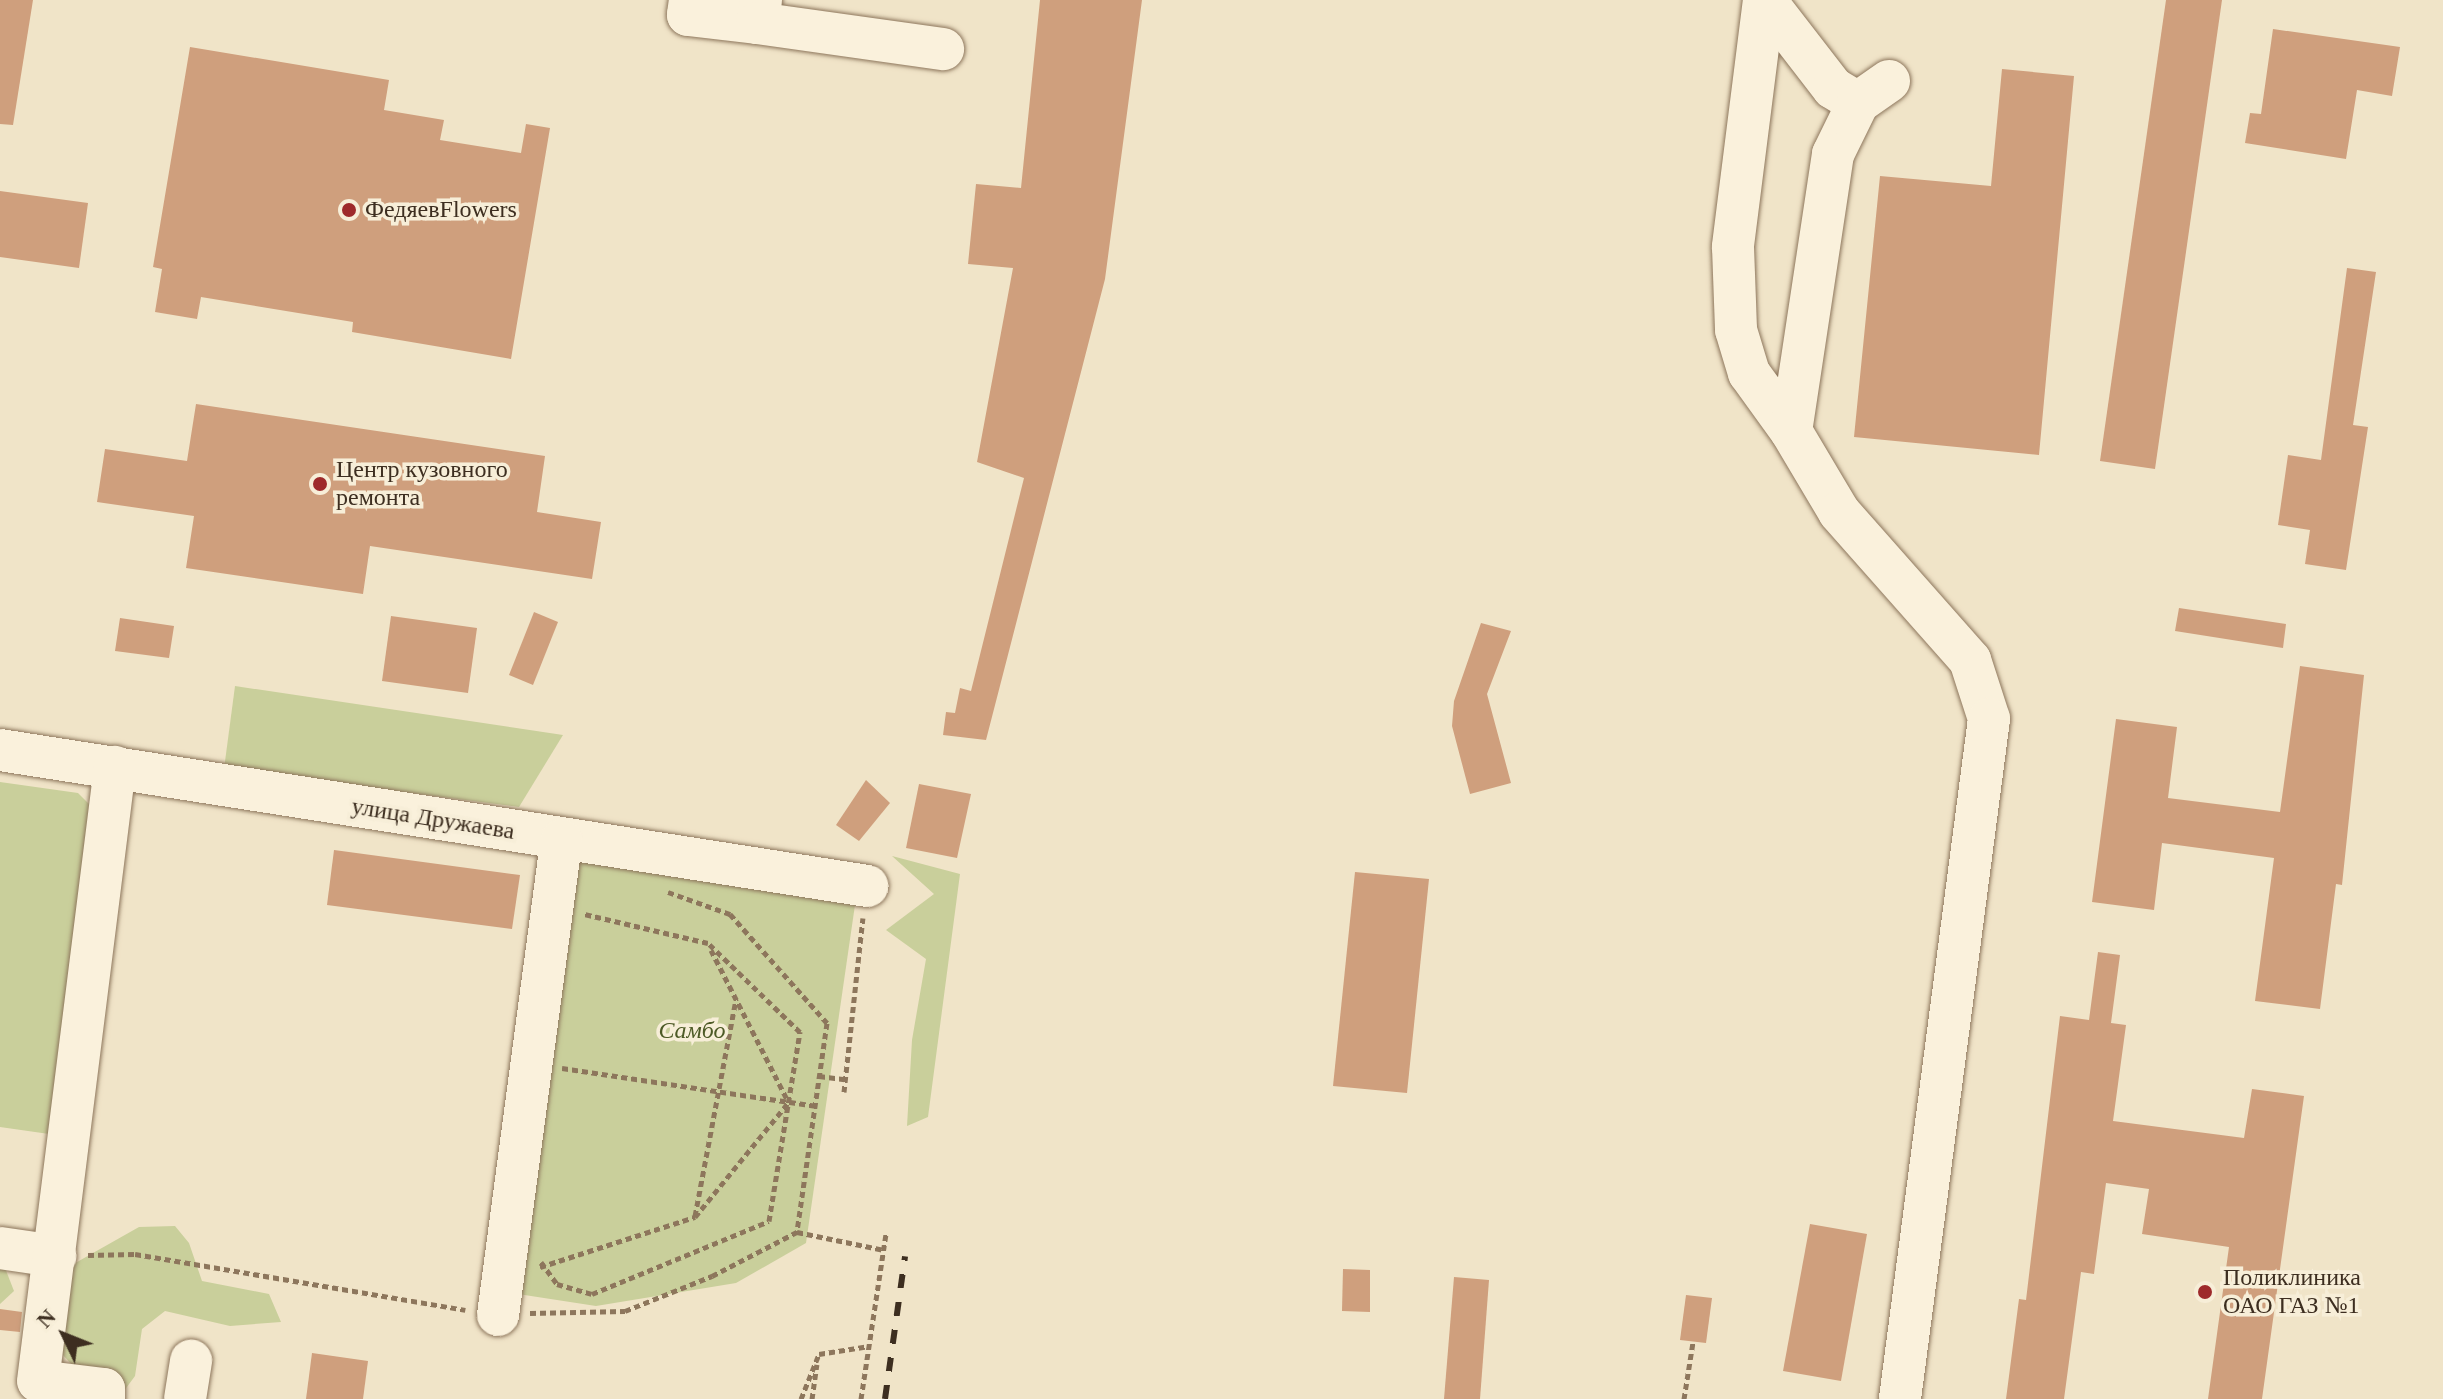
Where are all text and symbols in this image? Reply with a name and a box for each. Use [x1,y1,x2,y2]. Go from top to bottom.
place label: ФедяевFlowers [365,196,517,224]
marker: ФедяевFlowers [340,201,358,219]
place label: Центр кузовного ремонта [336,456,508,512]
marker: Центр кузовного ремонта [311,475,329,493]
street label: улица Дружаева [349,792,517,846]
park label: Самбо [658,1017,726,1045]
place label: Поликлиника ОАО ГАЗ №1 [2223,1264,2361,1320]
marker: Поликлиника ОАО ГАЗ №1 [2194,1281,2216,1303]
north arrow [24,1295,104,1375]
text: N [32,1304,61,1333]

